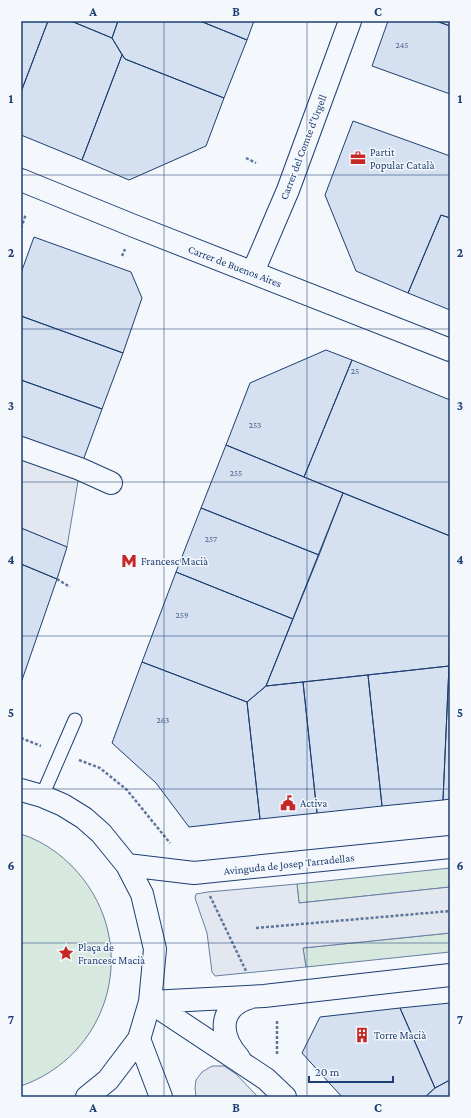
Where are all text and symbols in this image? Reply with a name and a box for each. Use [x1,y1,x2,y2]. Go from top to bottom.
text: A [88,4,97,19]
text: B [232,4,240,19]
text: C [374,4,382,19]
house number: 245 [395,40,409,50]
text: 1 [9,91,14,106]
text: 1 [458,91,463,106]
street label: Carrer del Comte d'Urgell [277,93,330,202]
place label: Partit Popular Català [370,146,435,172]
office icon: Partit Popular Català [349,149,367,167]
street label: Carrer de Buenos Aires [187,243,283,289]
text: 2 [8,245,15,260]
text: 2 [457,245,464,260]
house number: 25 [351,366,359,376]
text: 3 [8,398,14,413]
text: 3 [457,398,463,413]
house number: 253 [249,420,261,430]
house number: 255 [230,468,242,478]
house number: 257 [205,534,217,544]
text: 4 [7,552,15,567]
metro station icon: Francesc Macià [120,552,138,570]
text: 4 [456,552,464,567]
place label: Francesc Macià [141,555,208,567]
house number: 259 [176,610,189,620]
text: 5 [8,705,14,720]
text: 5 [457,705,463,720]
house number: 263 [157,715,169,725]
public building icon: Activa [279,794,297,812]
place label: Activa [300,797,327,809]
street label: Avinguda de Josep Tarradellas [223,851,355,878]
text: 6 [7,858,15,873]
text: 6 [456,858,464,873]
place label: Plaça de Francesc Macià [78,941,145,966]
place icon: Plaça de Francesc Macià [57,944,75,962]
text: 7 [8,1012,14,1027]
text: 7 [457,1012,463,1027]
building icon: Torre Macià [353,1026,371,1044]
place label: Torre Macià [374,1029,426,1041]
scale bar [309,1058,393,1084]
text: 20 m [315,1065,340,1079]
text: A [88,1100,97,1115]
text: B [232,1100,240,1115]
text: C [374,1100,382,1115]

